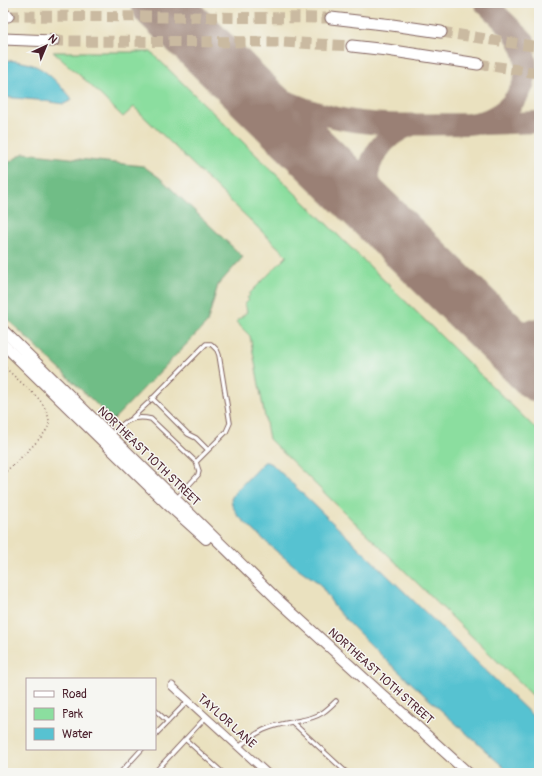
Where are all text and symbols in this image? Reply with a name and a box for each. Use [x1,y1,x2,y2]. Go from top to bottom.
north arrow [26,26,66,66]
text: N [45,32,60,47]
street label: NORTHEAST 10TH STREET [94,403,203,509]
street label: NORTHEAST 10TH STREET [325,625,437,728]
legend [26,678,156,750]
text: Road [62,687,87,702]
street label: TAYLOR LANE [194,691,259,752]
text: Park [62,707,83,722]
text: Water [62,727,93,742]

